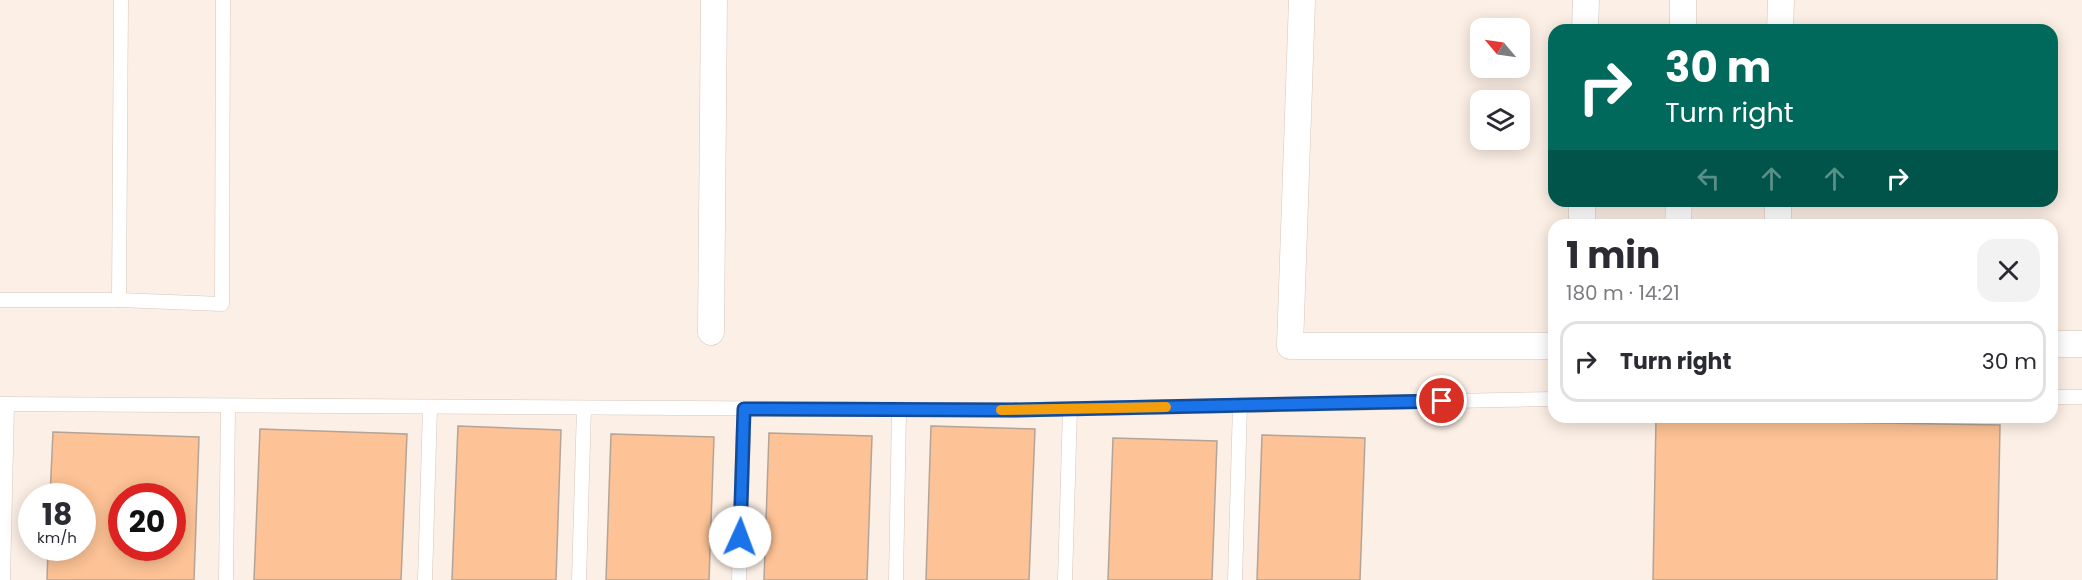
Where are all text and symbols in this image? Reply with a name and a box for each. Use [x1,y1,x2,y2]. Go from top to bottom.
north arrow [1470,18,1530,78]
map controls [1470,18,1530,150]
text: 30 m [1665,38,1771,97]
icon: right [1566,48,1644,126]
button: layers [1470,90,1530,150]
text: Turn right [1665,94,1794,131]
icon: left [1692,162,1725,195]
icon: ahead [1755,162,1788,195]
icon: ahead [1818,162,1851,195]
icon: right [1881,162,1914,195]
text: 1 min [1566,230,1660,281]
button: close [1977,239,2040,302]
text: 180 m · 14:21 [1566,279,1680,307]
icon: right [1569,345,1602,378]
text: Turn right [1620,346,1731,377]
text: 30 m [1982,346,2037,377]
pin [1416,375,1467,426]
icon: arrive [1425,384,1458,417]
speed limit sign: 20 [108,483,186,561]
text: 18 [42,493,72,536]
position arrow [708,505,772,569]
text: km/h [37,527,77,548]

